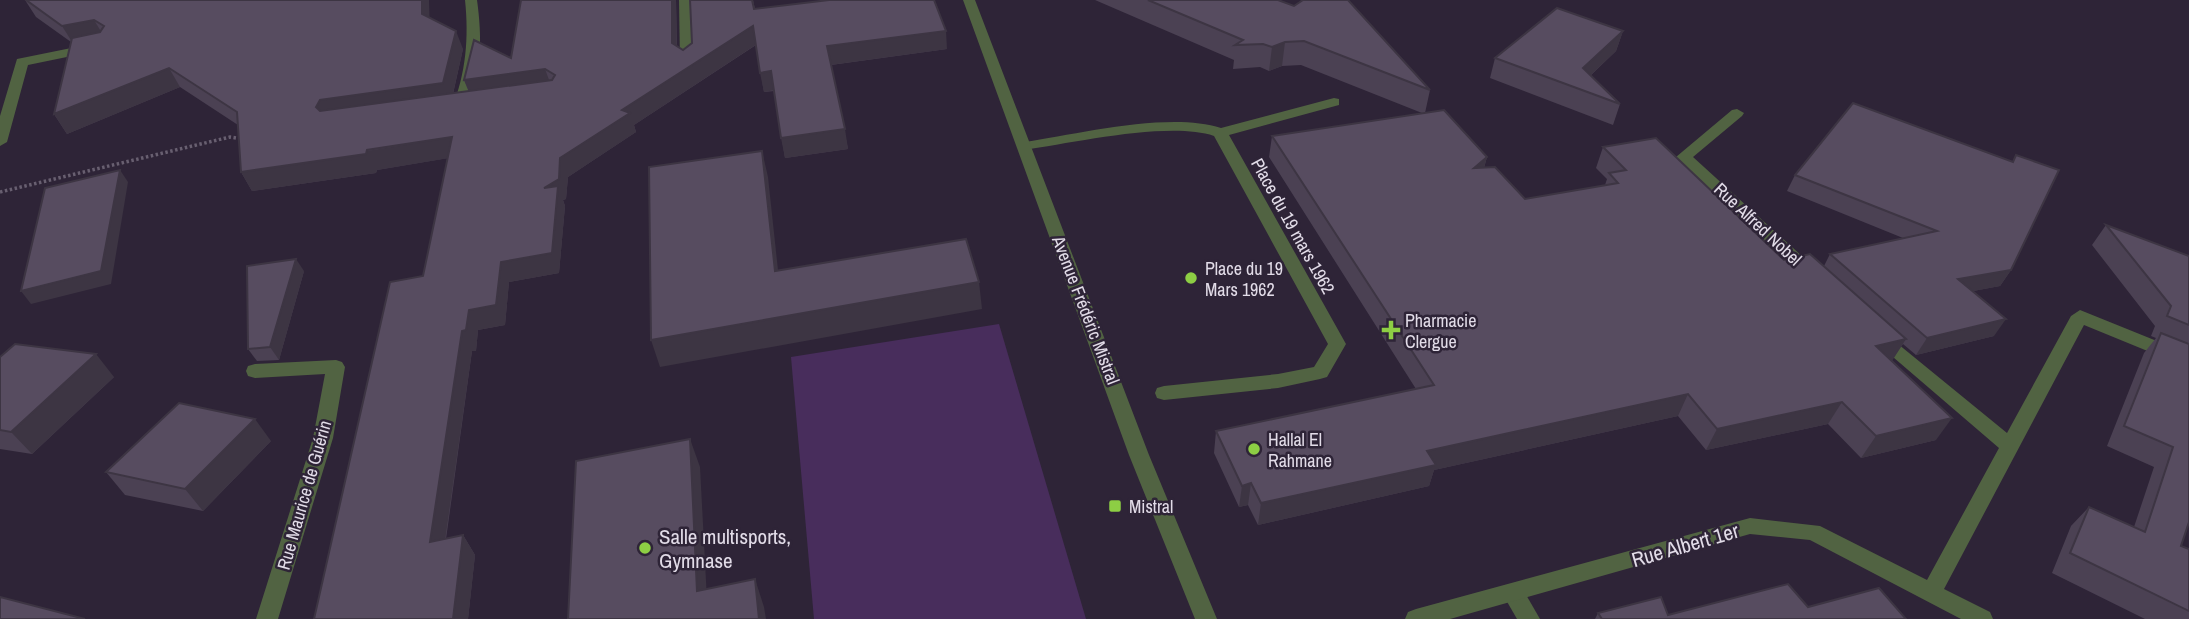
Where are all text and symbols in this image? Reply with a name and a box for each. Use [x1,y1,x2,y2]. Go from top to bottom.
street label: Place du 19 mars 1962 [1245,154,1341,298]
street label: Rue Alfred Nobel [1709,177,1807,271]
street label: Avenue Frédéric Mistral [1046,231,1126,388]
place label: Place du 19 Mars 1962 [1205,256,1283,302]
marker: Place du 19 Mars 1962 [1183,270,1199,286]
place label: Pharmacie Clergue [1405,308,1476,354]
marker: Pharmacie Clergue [1383,322,1399,338]
street label: Rue Maurice de Guérin [271,417,337,573]
place label: Hallal El Rahmane [1268,427,1332,473]
marker: Hallal El Rahmane [1246,441,1262,457]
place label: Mistral [1129,494,1173,519]
marker: Mistral [1107,498,1123,514]
street label: Rue Albert 1er [1628,516,1742,574]
place label: Salle multisports, Gymnase [659,522,791,575]
marker: Salle multisports, Gymnase [637,540,653,556]

